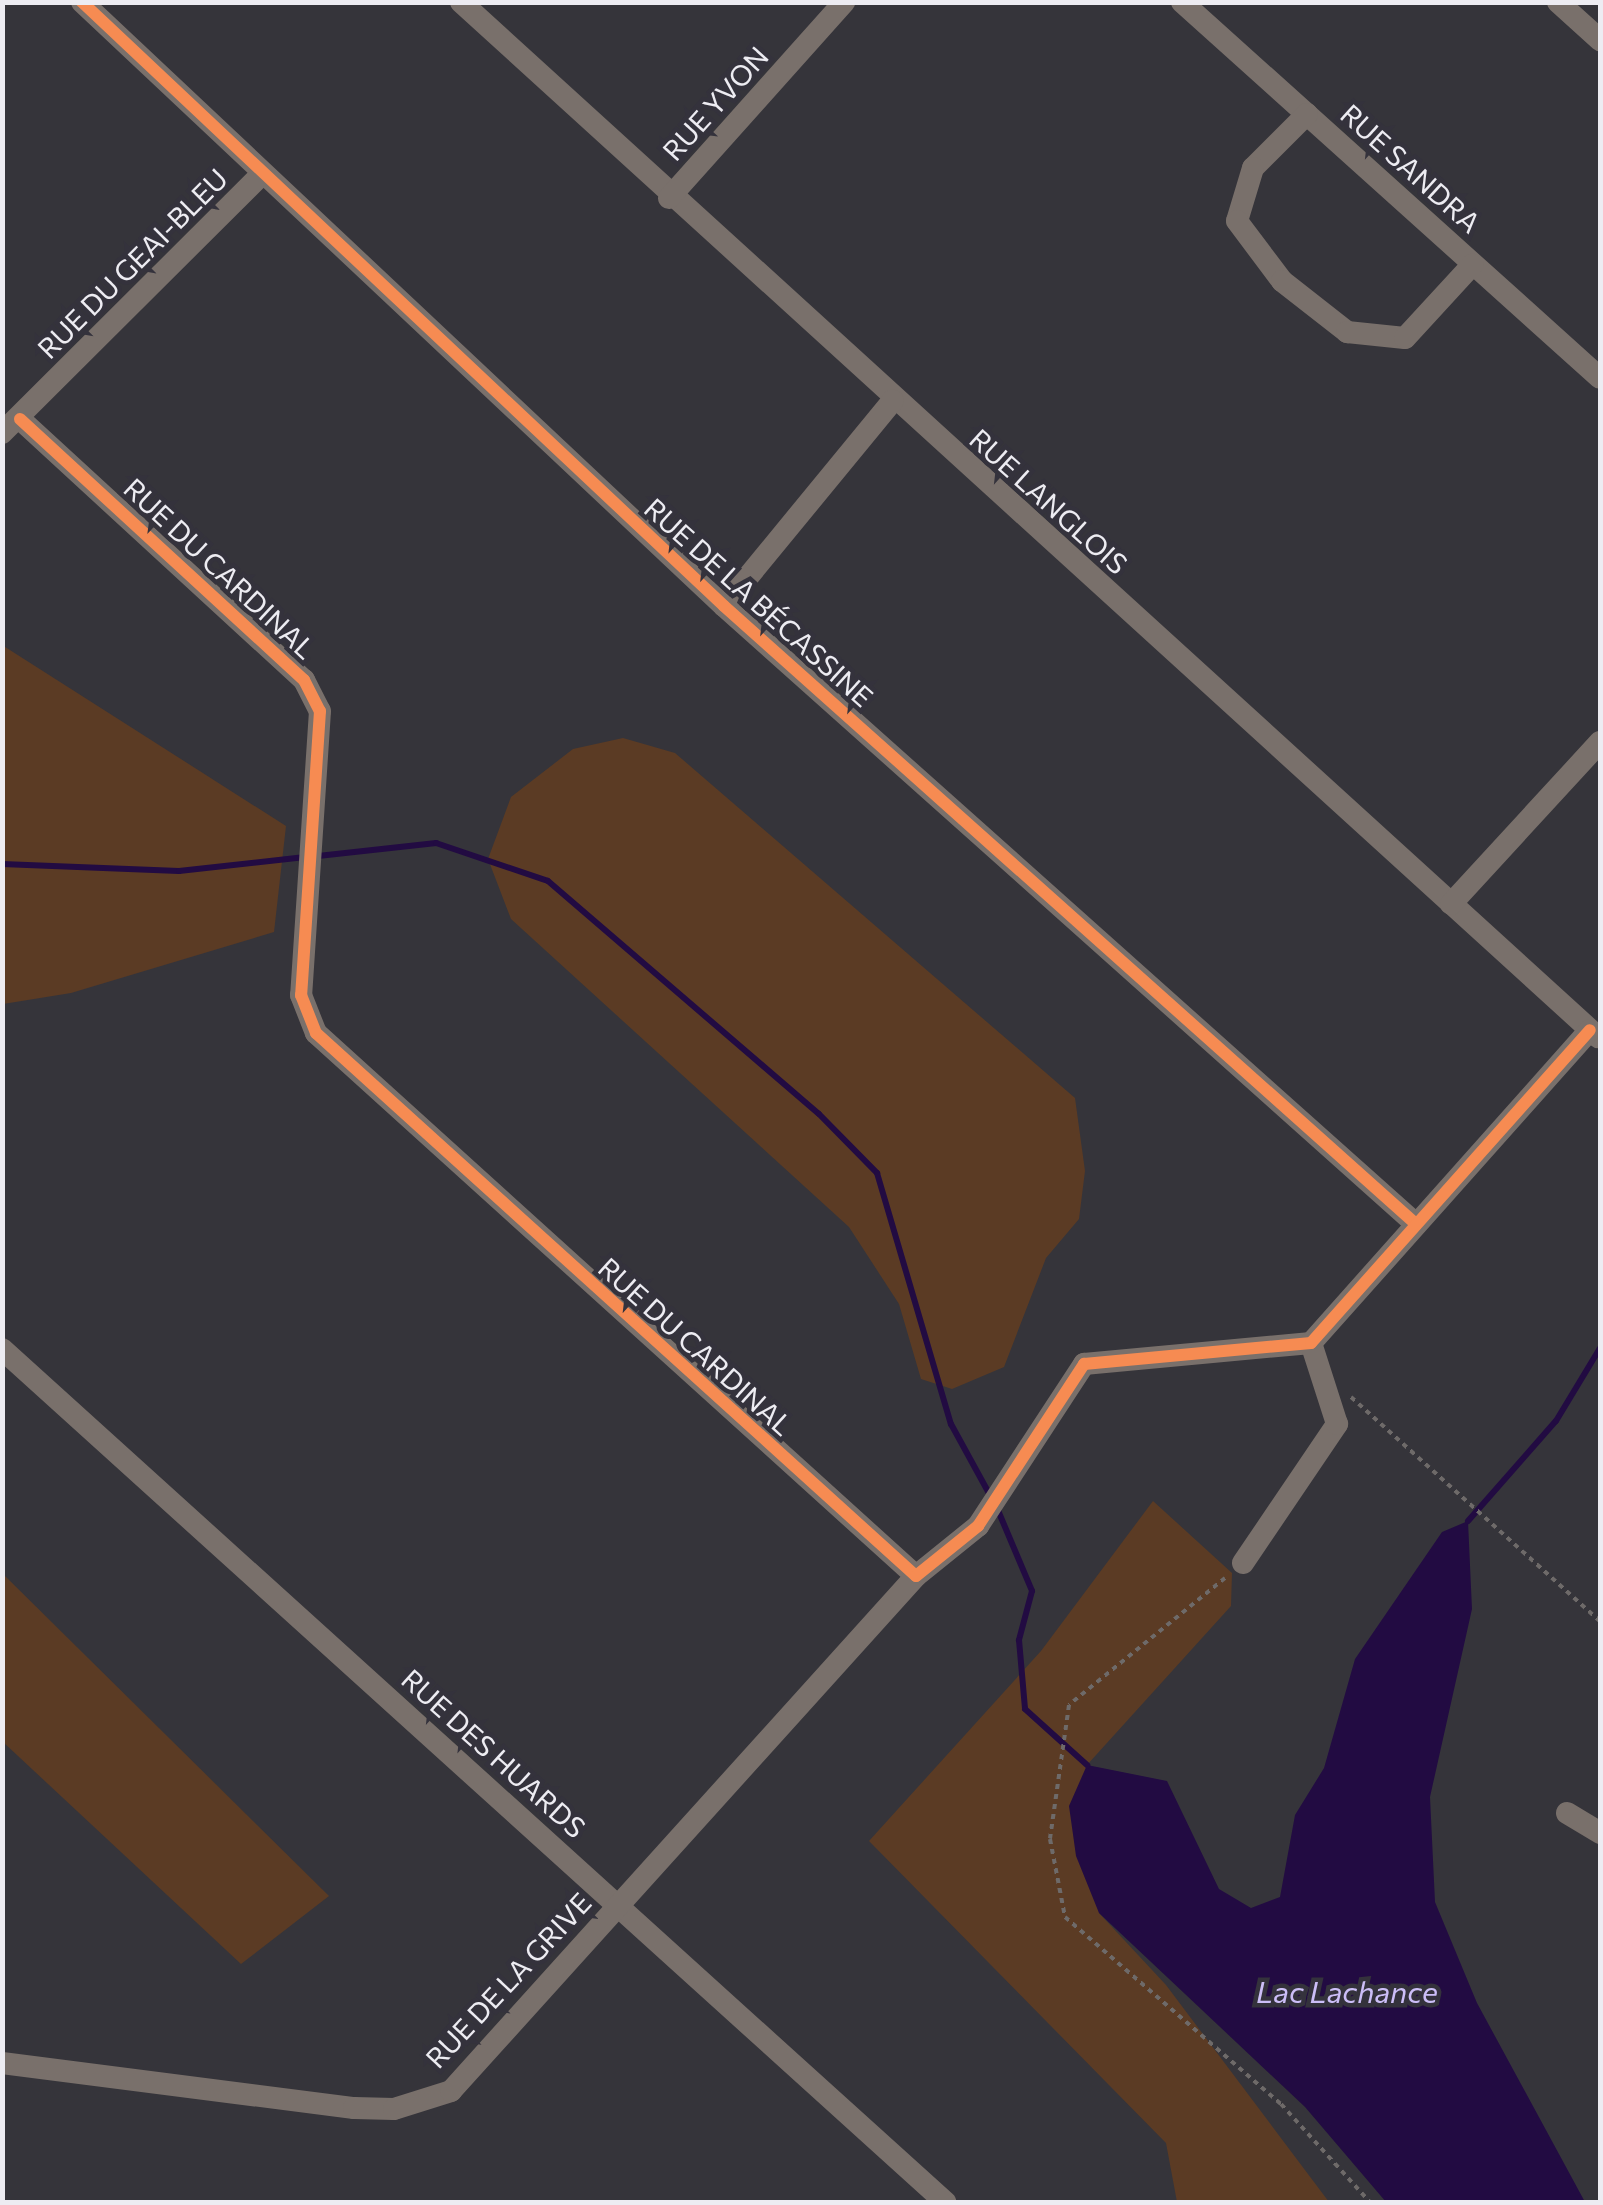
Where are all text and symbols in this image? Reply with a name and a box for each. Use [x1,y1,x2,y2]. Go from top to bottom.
street label: RUE YVON [655,39,775,167]
street label: RUE SANDRA [1334,97,1488,239]
street label: RUE DU GEAI-BLEU [30,161,234,365]
street label: RUE LANGLOIS [963,422,1135,580]
street label: RUE DU CARDINAL [117,471,323,665]
street label: RUE DE LA BÉCASSINE [638,491,880,713]
street label: RUE DU CARDINAL [592,1250,800,1442]
street label: RUE DES HUARDS [395,1662,593,1844]
street label: RUE DE LA GRIVE [418,1886,598,2074]
water label: Lac Lachance [1256,1973,1438,2009]

